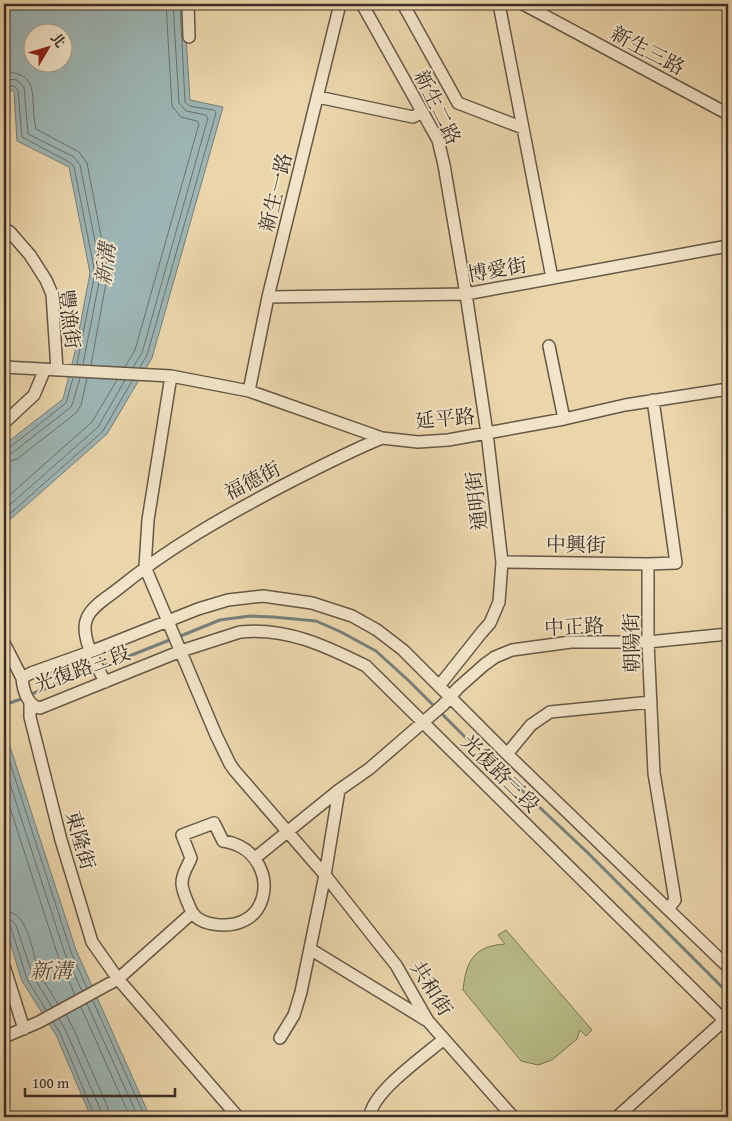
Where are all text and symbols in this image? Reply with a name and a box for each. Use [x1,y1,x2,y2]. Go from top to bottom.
street label: 新生三路 [606,18,690,82]
north arrow [22,22,72,72]
text: 北 [46,28,70,52]
street label: 新生二路 [407,65,469,149]
street label: 新生一路 [251,150,299,234]
water label: 新溝 [87,238,123,287]
street label: 博愛街 [465,250,529,288]
street label: 豐漁街 [52,287,88,351]
street label: 延平路 [414,401,476,435]
street label: 福德街 [219,453,285,507]
street label: 通明街 [458,469,494,533]
street label: 中興街 [546,529,606,559]
street label: 中正路 [543,610,605,642]
street label: 朝陽街 [616,613,646,673]
street label: 光復路三段 [30,637,134,699]
street label: 光復路三段 [455,727,547,819]
street label: 東隆街 [59,807,103,873]
water label: 新溝 [30,955,75,986]
street label: 共和街 [404,955,460,1021]
scale bar [25,1066,175,1098]
text: 100 m [32,1072,70,1093]

